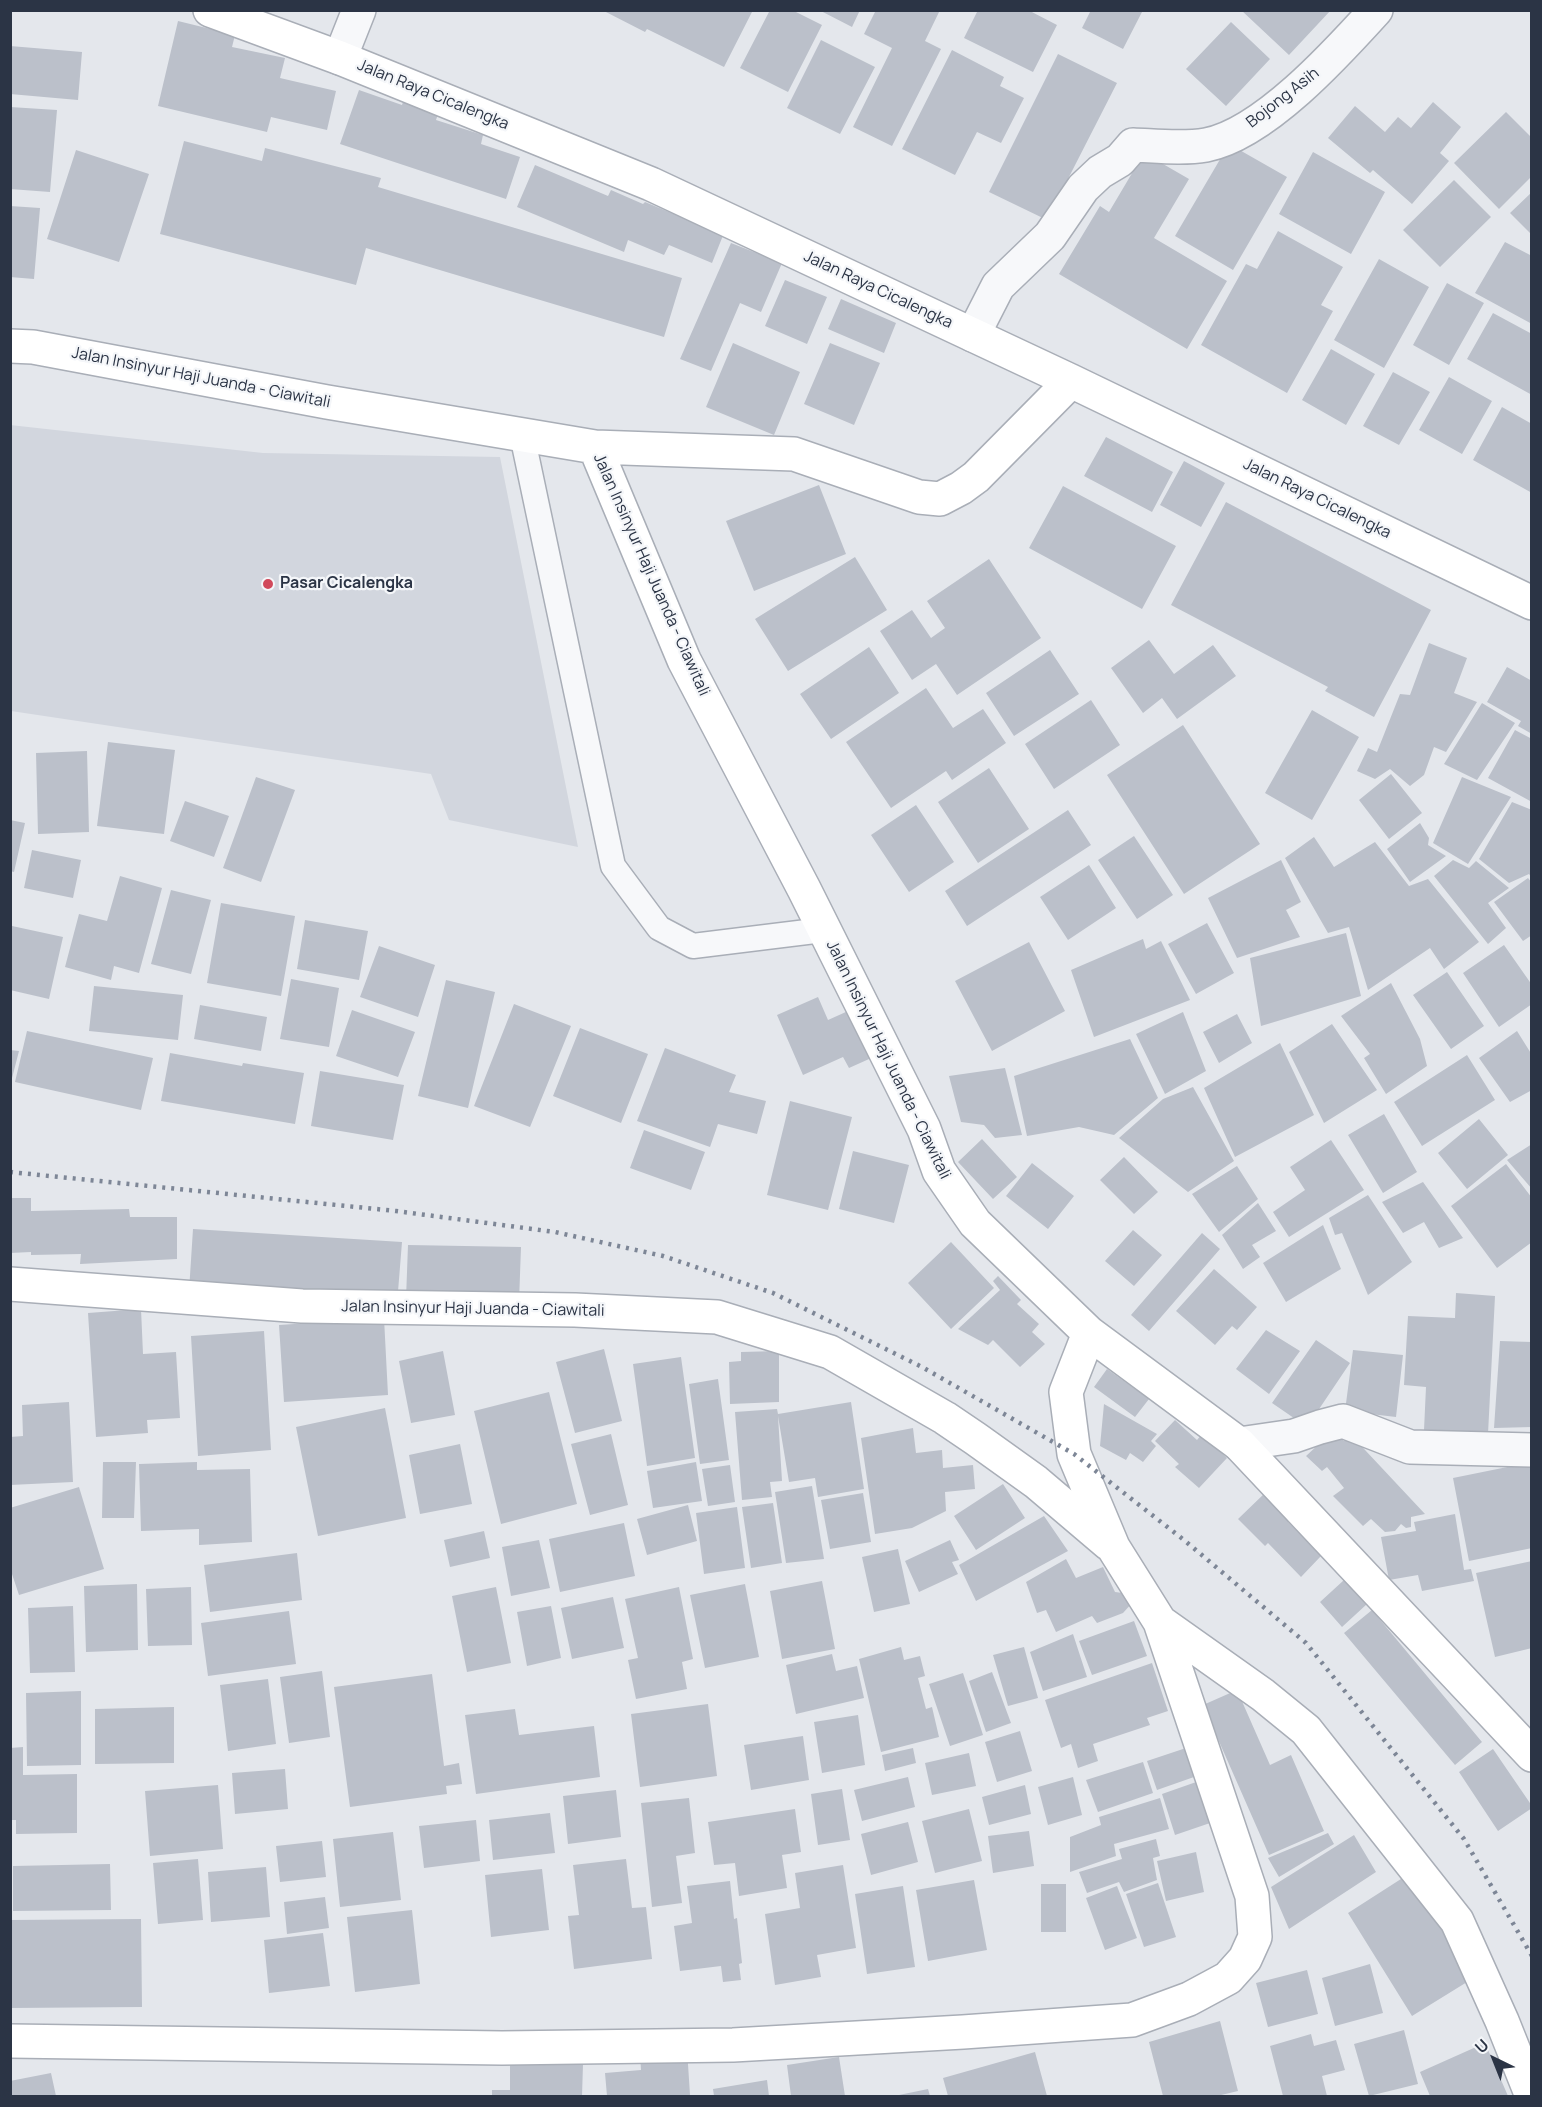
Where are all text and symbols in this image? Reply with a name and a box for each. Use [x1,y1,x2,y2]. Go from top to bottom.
street label: Jalan Raya Cicalengka [354,56,512,134]
street label: Bojong Asih [1243,64,1323,132]
street label: Jalan Raya Cicalengka [801,247,955,333]
street label: Jalan Insinyur Haji Juanda - Ciawitali [70,343,332,413]
street label: Jalan Insinyur Haji Juanda - Ciawitali [589,451,713,699]
street label: Jalan Raya Cicalengka [1240,455,1394,543]
place label: Pasar Cicalengka [280,574,413,594]
marker: Pasar Cicalengka [261,577,275,591]
street label: Jalan Insinyur Haji Juanda - Ciawitali [822,938,954,1182]
street label: Jalan Insinyur Haji Juanda - Ciawitali [341,1297,605,1321]
north arrow [1464,2029,1524,2089]
text: U [1470,2034,1493,2058]

